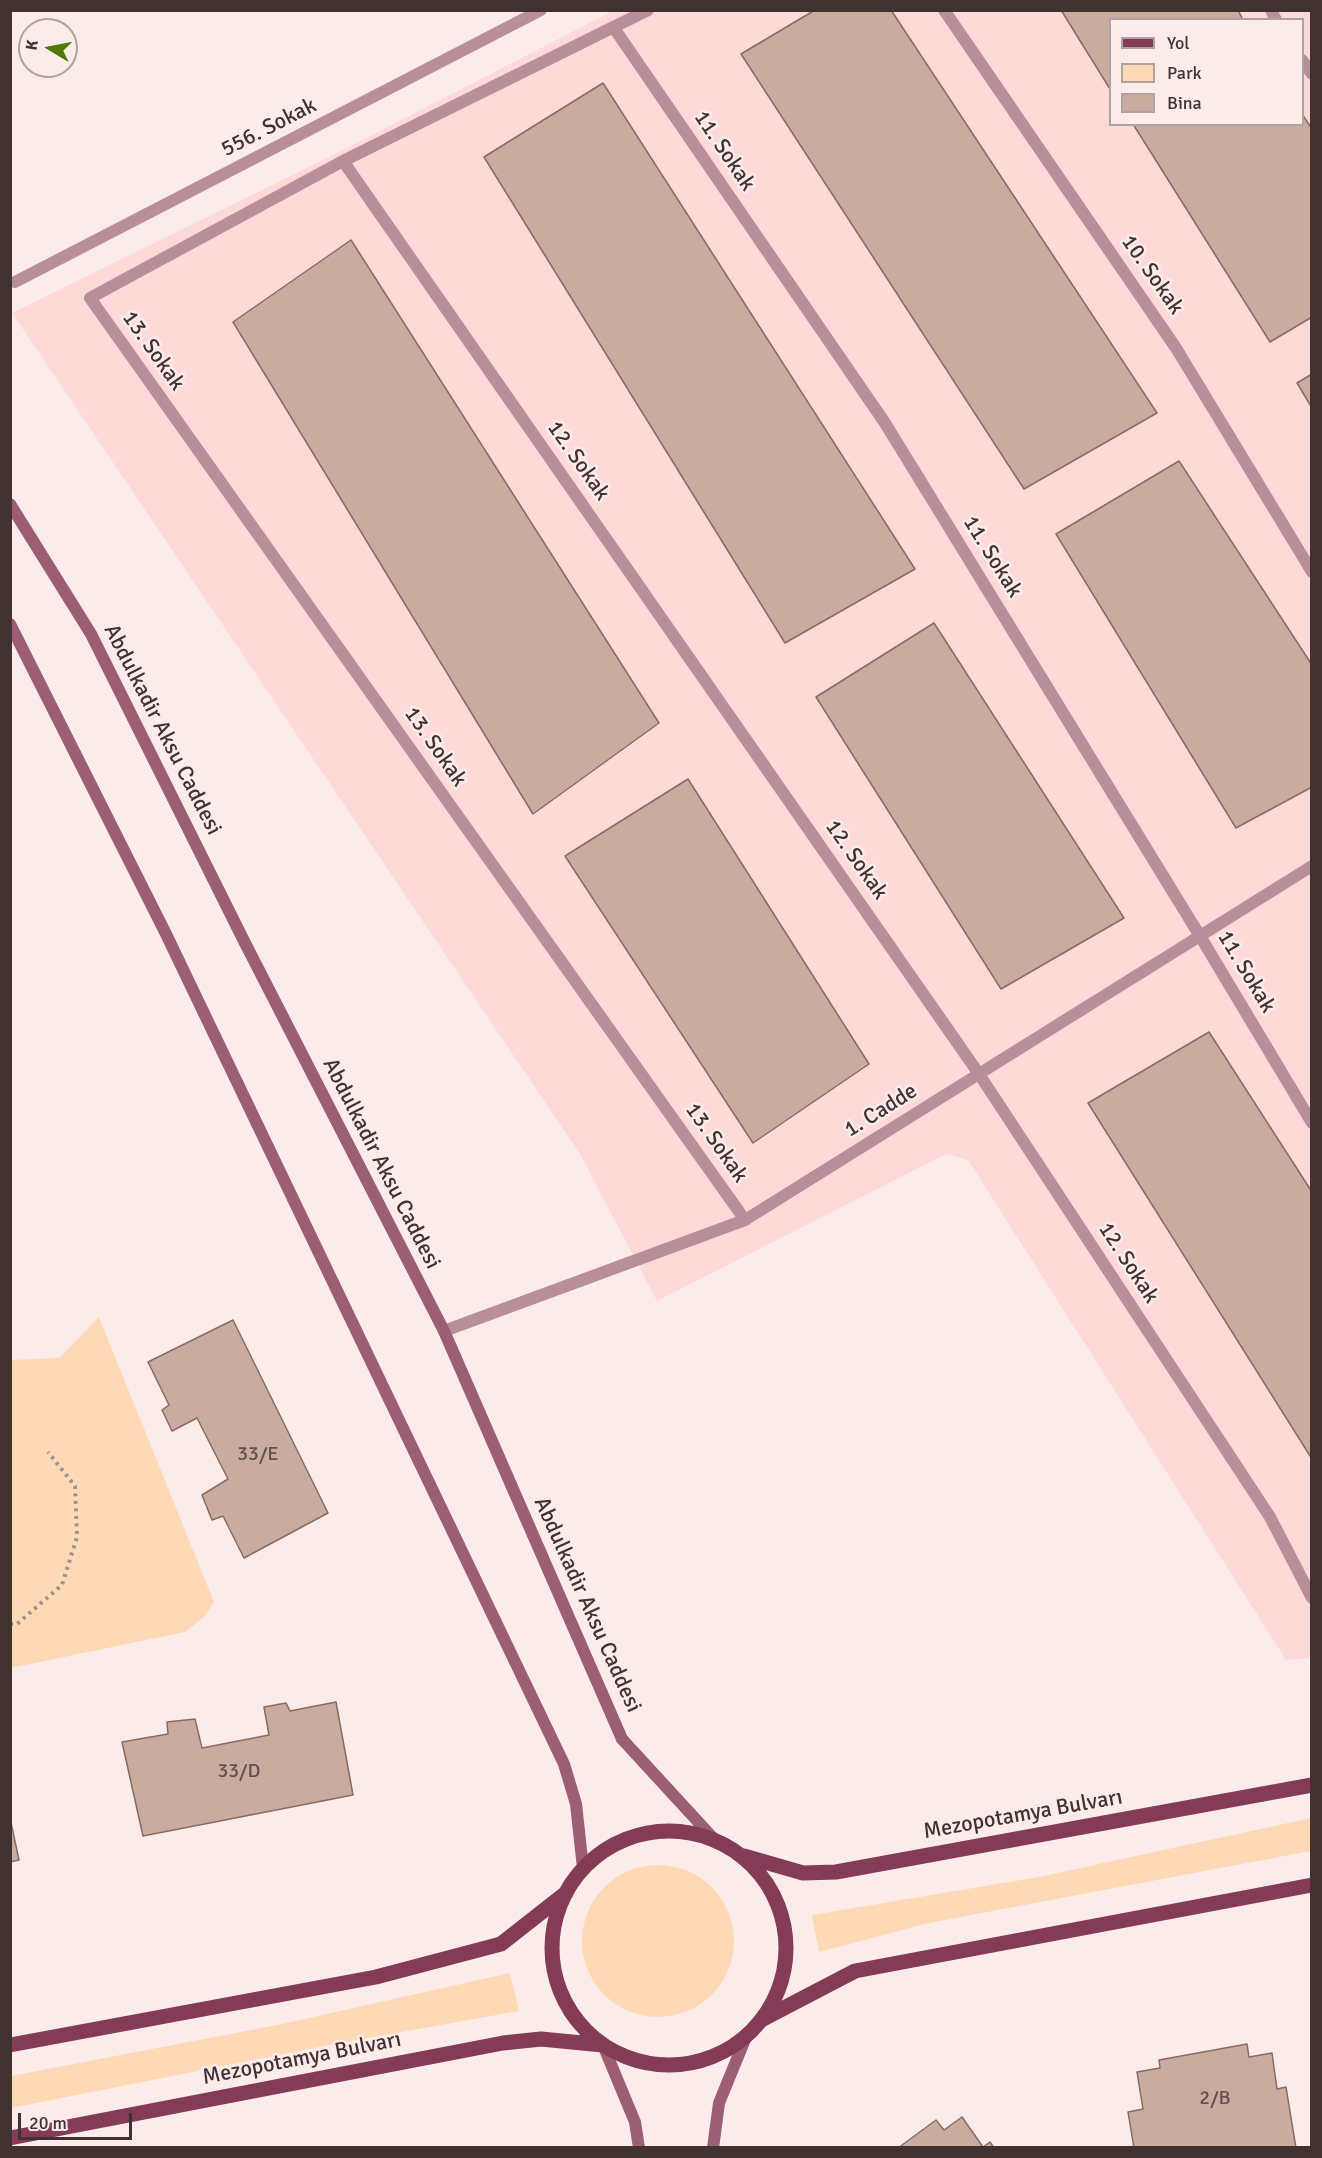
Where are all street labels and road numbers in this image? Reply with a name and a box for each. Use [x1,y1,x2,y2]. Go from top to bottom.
street label: 556. Sokak [217,93,321,163]
street label: 11. Sokak [688,106,760,196]
street label: 10. Sokak [1115,230,1189,320]
street label: 13. Sokak [116,306,190,396]
street label: 12. Sokak [541,416,615,506]
street label: 11. Sokak [957,511,1027,603]
street label: Abdulkadir Aksu Caddesi [97,620,227,840]
street label: 13. Sokak [398,702,472,792]
street label: 12. Sokak [819,815,893,905]
street label: 11. Sokak [1211,926,1281,1018]
street label: Abdulkadir Aksu Caddesi [316,1054,446,1274]
street label: 1. Cadde [840,1078,922,1144]
street label: 13. Sokak [679,1098,753,1188]
street label: 12. Sokak [1092,1218,1164,1308]
street label: Abdulkadir Aksu Caddesi [528,1493,646,1717]
street label: Mezopotamya Bulvarı [921,1784,1125,1846]
street label: Mezopotamya Bulvarı [200,2027,404,2091]

